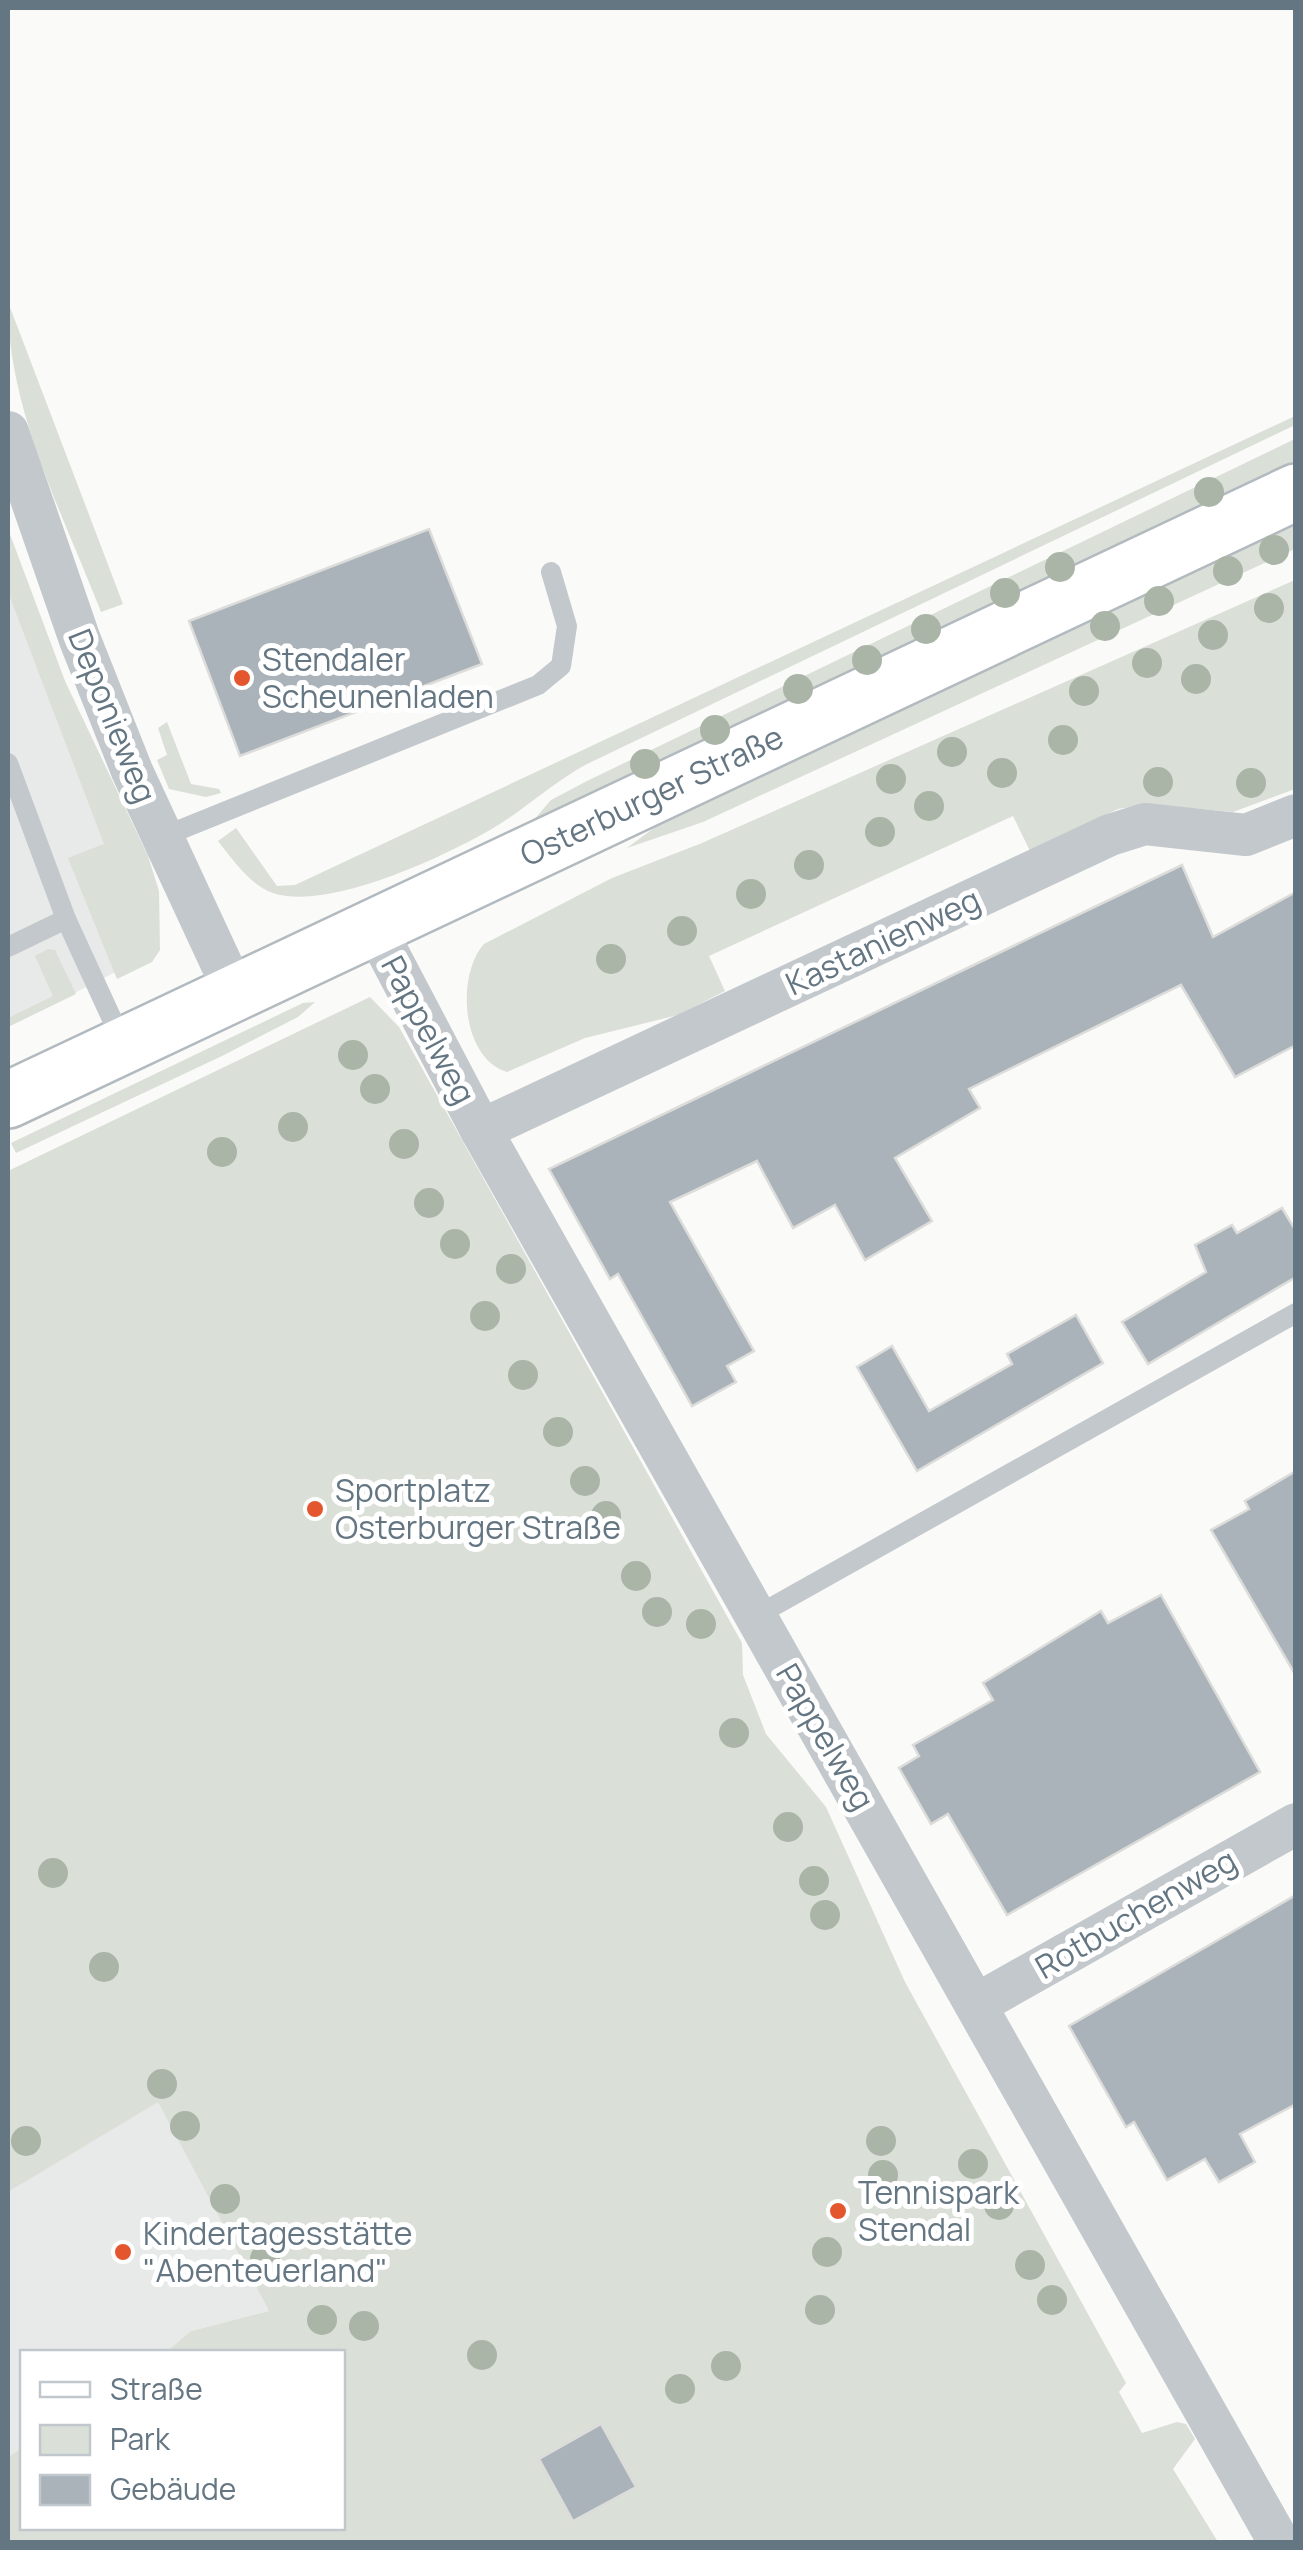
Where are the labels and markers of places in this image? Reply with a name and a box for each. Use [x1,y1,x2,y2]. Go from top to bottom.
place label: Stendaler Scheunenladen [262,637,494,718]
marker: Stendaler Scheunenladen [231,667,253,689]
place label: Sportplatz Osterburger Straße [335,1468,621,1549]
marker: Sportplatz Osterburger Straße [304,1498,326,1520]
place label: Tennispark Stendal [858,2170,1020,2251]
marker: Tennispark Stendal [827,2200,849,2222]
place label: Kindertagesstätte "Abenteuerland" [143,2211,412,2292]
marker: Kindertagesstätte "Abenteuerland" [112,2241,134,2263]

